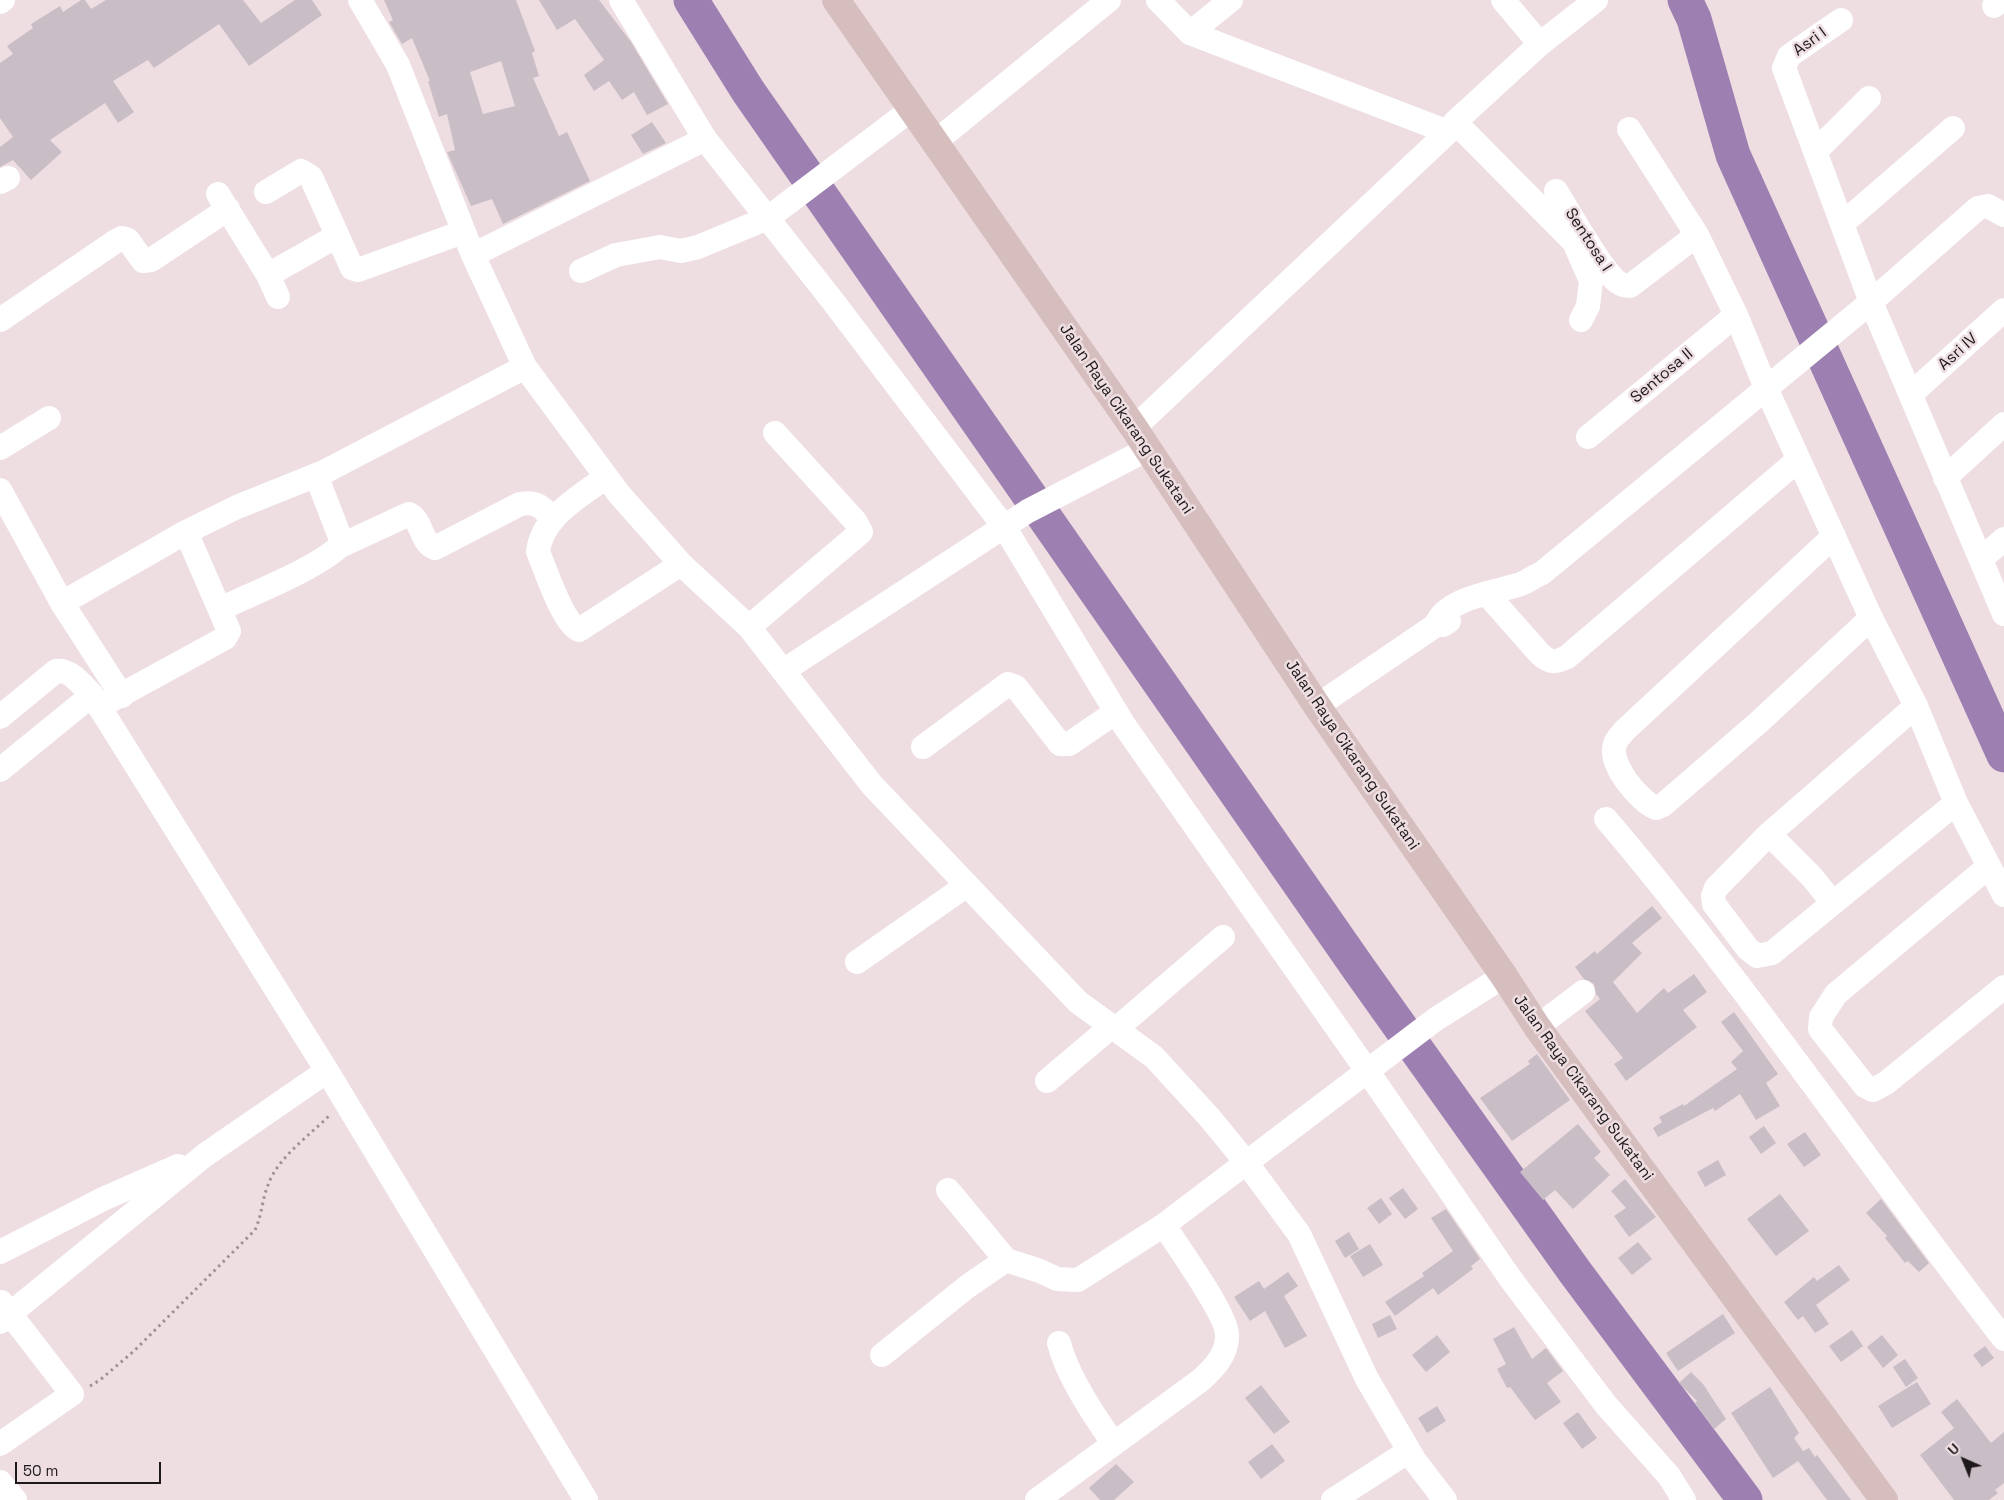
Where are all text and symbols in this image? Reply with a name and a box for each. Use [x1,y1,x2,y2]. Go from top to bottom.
street label: Asri I [1790,24,1830,60]
street label: Sentosa I [1561,205,1615,275]
street label: Jalan Raya Cikarang Sukatani [1055,320,1197,518]
street label: Asri IV [1934,329,1982,375]
street label: Sentosa II [1627,344,1697,408]
street label: Jalan Raya Cikarang Sukatani [1281,656,1423,854]
street label: Jalan Raya Cikarang Sukatani [1509,991,1657,1185]
north arrow [1939,1435,1989,1485]
text: U [1944,1439,1963,1459]
scale bar [18,1452,164,1484]
text: 50 m [23,1461,58,1480]

